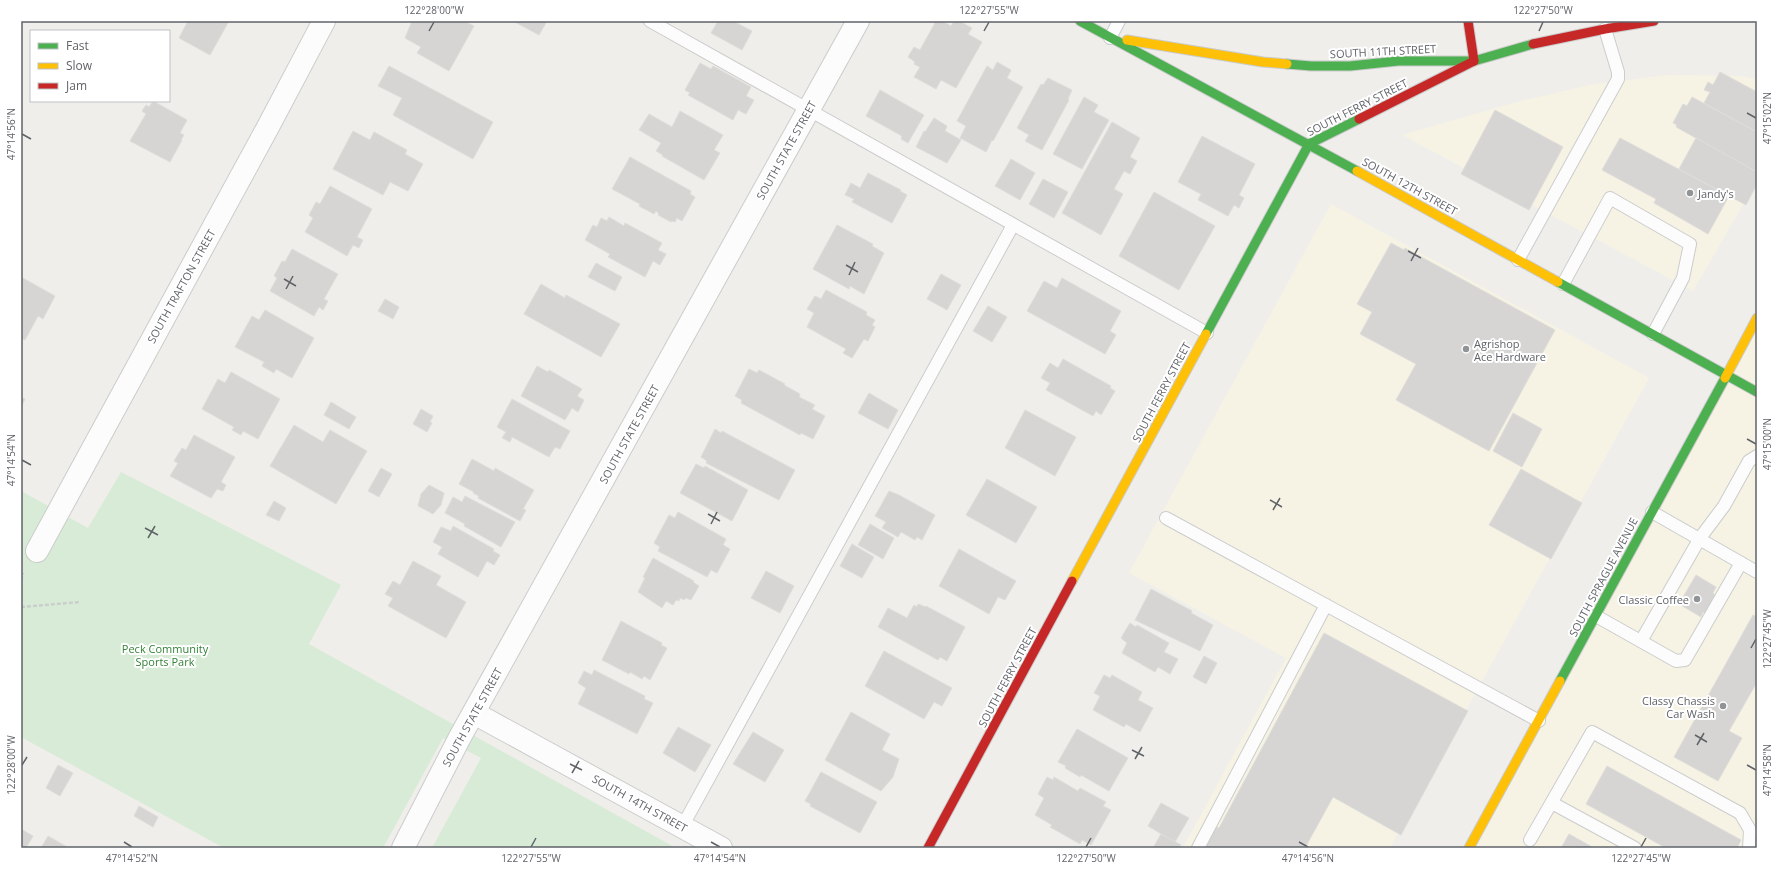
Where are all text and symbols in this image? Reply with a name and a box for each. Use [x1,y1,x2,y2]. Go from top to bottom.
text: 122°28'00"W [404,3,465,17]
text: 122°27'55"W [959,3,1020,17]
text: 122°27'50"W [1513,3,1574,17]
legend [30,30,170,102]
text: Fast [66,37,89,54]
street label: SOUTH 11TH STREET [1329,41,1437,61]
text: Slow [66,57,93,74]
street label: SOUTH FERRY STREET [1304,75,1410,139]
text: Jam [65,77,87,94]
text: 47°15'02"N [1760,92,1774,144]
street label: SOUTH STATE STREET [753,98,819,202]
text: 47°14'56"N [4,108,18,160]
street label: SOUTH 12TH STREET [1360,154,1460,218]
place label: Jandy's [1697,186,1734,201]
marker: Jandy's [1685,188,1695,198]
street label: SOUTH TRAFTON STREET [143,226,219,346]
place label: Agrishop Ace Hardware [1474,336,1546,364]
street label: SOUTH FERRY STREET [1128,339,1194,445]
marker: Agrishop Ace Hardware [1461,344,1471,354]
street label: SOUTH STATE STREET [596,382,662,486]
text: 47°15'00"N [1760,418,1774,470]
text: 47°14'54"N [4,434,18,486]
street label: SOUTH SPRAGUE AVENUE [1565,515,1641,639]
place label: Classic Coffee [1618,592,1689,607]
marker: Classic Coffee [1692,594,1702,604]
text: 122°27'45"W [1760,608,1774,669]
street label: SOUTH FERRY STREET [974,624,1040,730]
park label: Peck Community Sports Park [122,641,209,669]
street label: SOUTH STATE STREET [439,665,505,769]
place label: Classy Chassis Car Wash [1642,693,1715,721]
marker: Classy Chassis Car Wash [1718,701,1728,711]
text: 122°28'00"W [4,734,18,795]
text: 47°14'58"N [1760,744,1774,796]
street label: SOUTH 14TH STREET [590,771,690,835]
text: 47°14'52"N [106,851,158,865]
text: 122°27'55"W [501,851,562,865]
text: 47°14'54"N [694,851,746,865]
text: 122°27'50"W [1056,851,1117,865]
text: 47°14'56"N [1282,851,1334,865]
text: 122°27'45"W [1611,851,1672,865]

